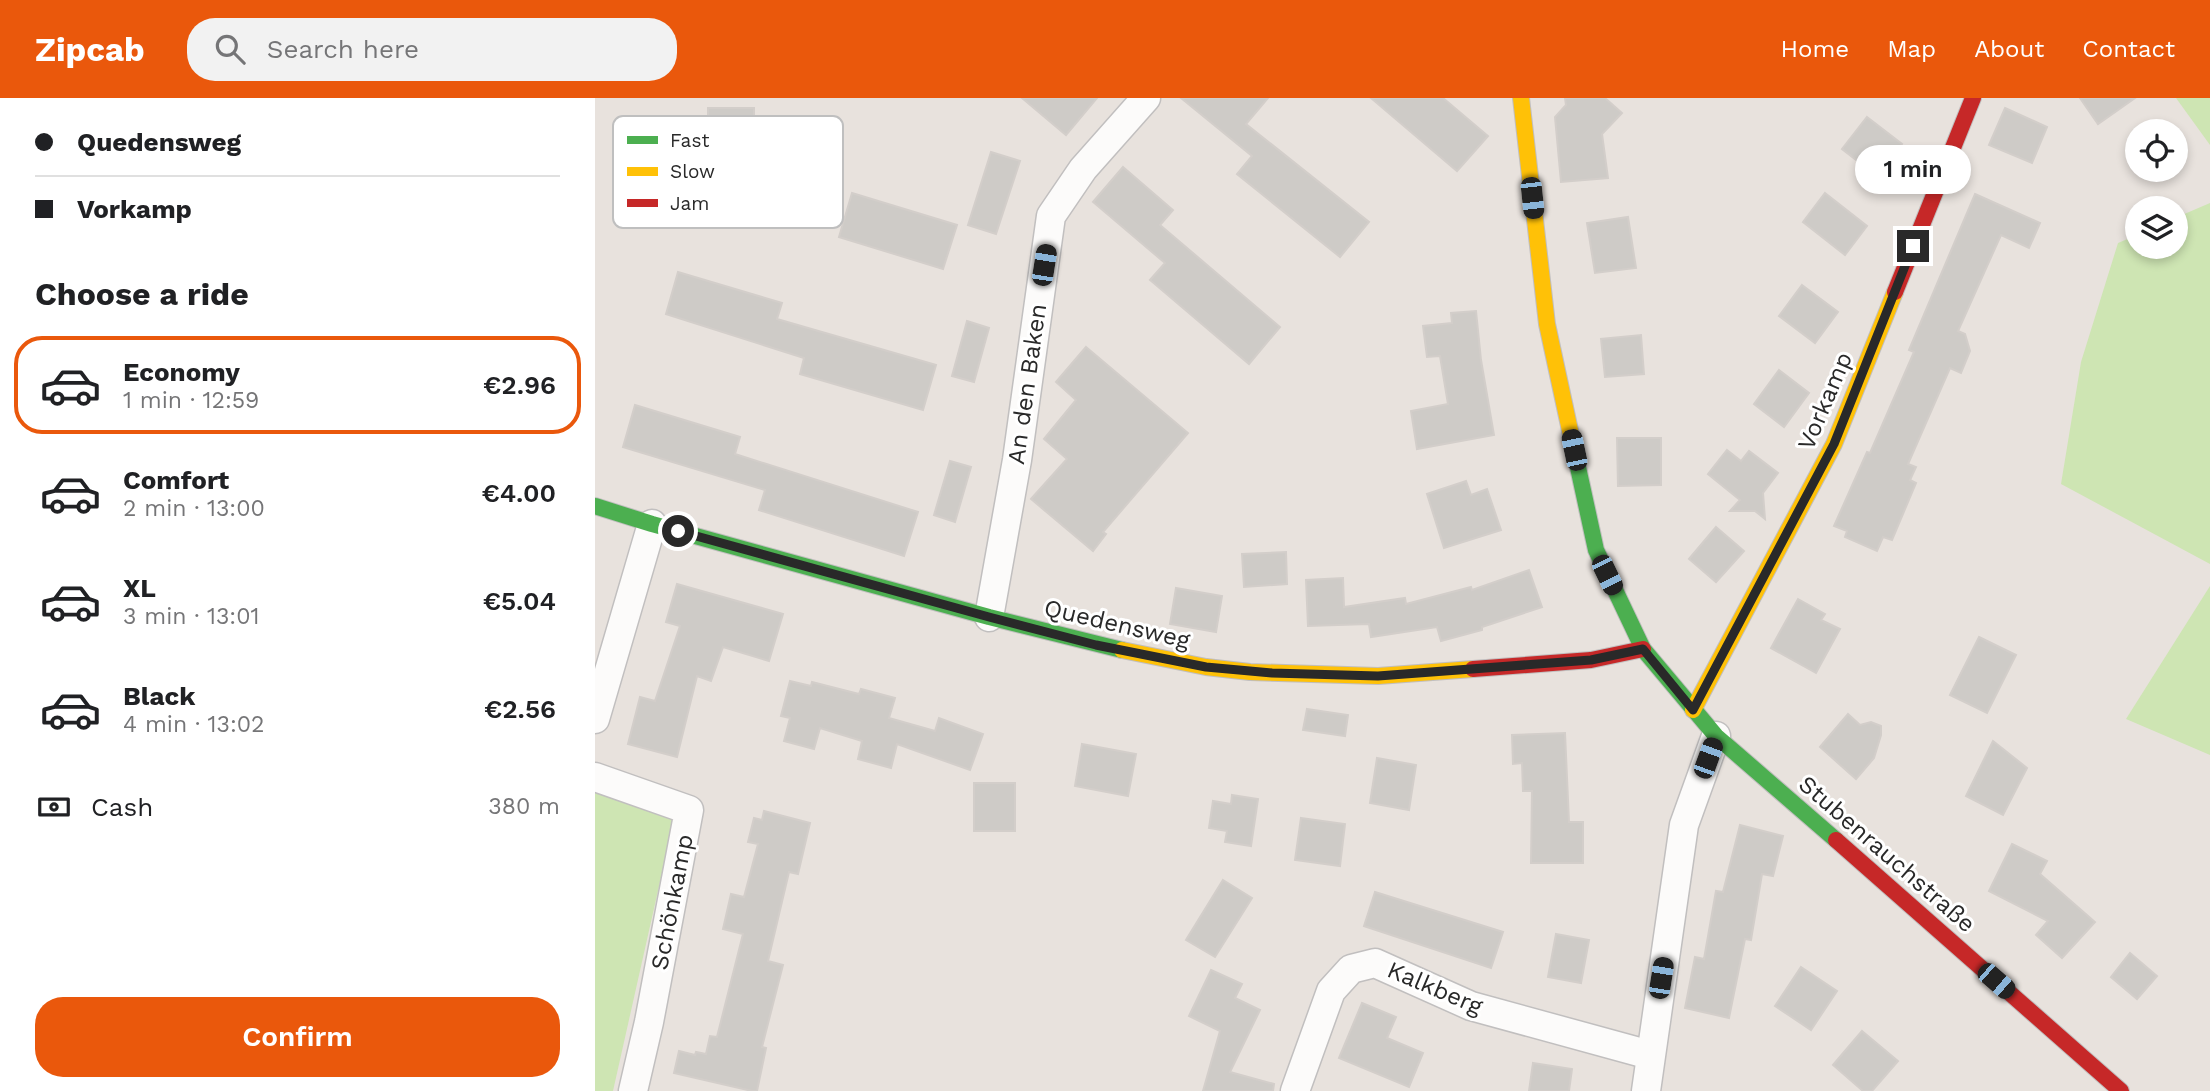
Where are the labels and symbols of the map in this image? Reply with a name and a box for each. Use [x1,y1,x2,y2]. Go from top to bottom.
legend [613,116,843,228]
text: Fast [670,129,709,152]
callout: 1 min [1855,144,1971,194]
text: Slow [670,160,715,183]
car [1520,176,1545,220]
text: Jam [670,192,709,215]
route end [1897,230,1929,262]
car [1031,243,1058,287]
street label: An den Baken [1002,302,1052,466]
street label: Vorkamp [1792,348,1858,454]
car [1560,427,1589,473]
route start [662,515,694,547]
car [1589,552,1626,598]
street label: Quedensweg [1041,594,1193,654]
car [1691,735,1726,781]
street label: Stubenrauchstraße [1793,770,1981,938]
street label: Schönkamp [645,832,699,972]
street label: Kalkberg [1383,955,1487,1021]
car [1648,956,1675,1000]
car [1974,959,2019,1003]

